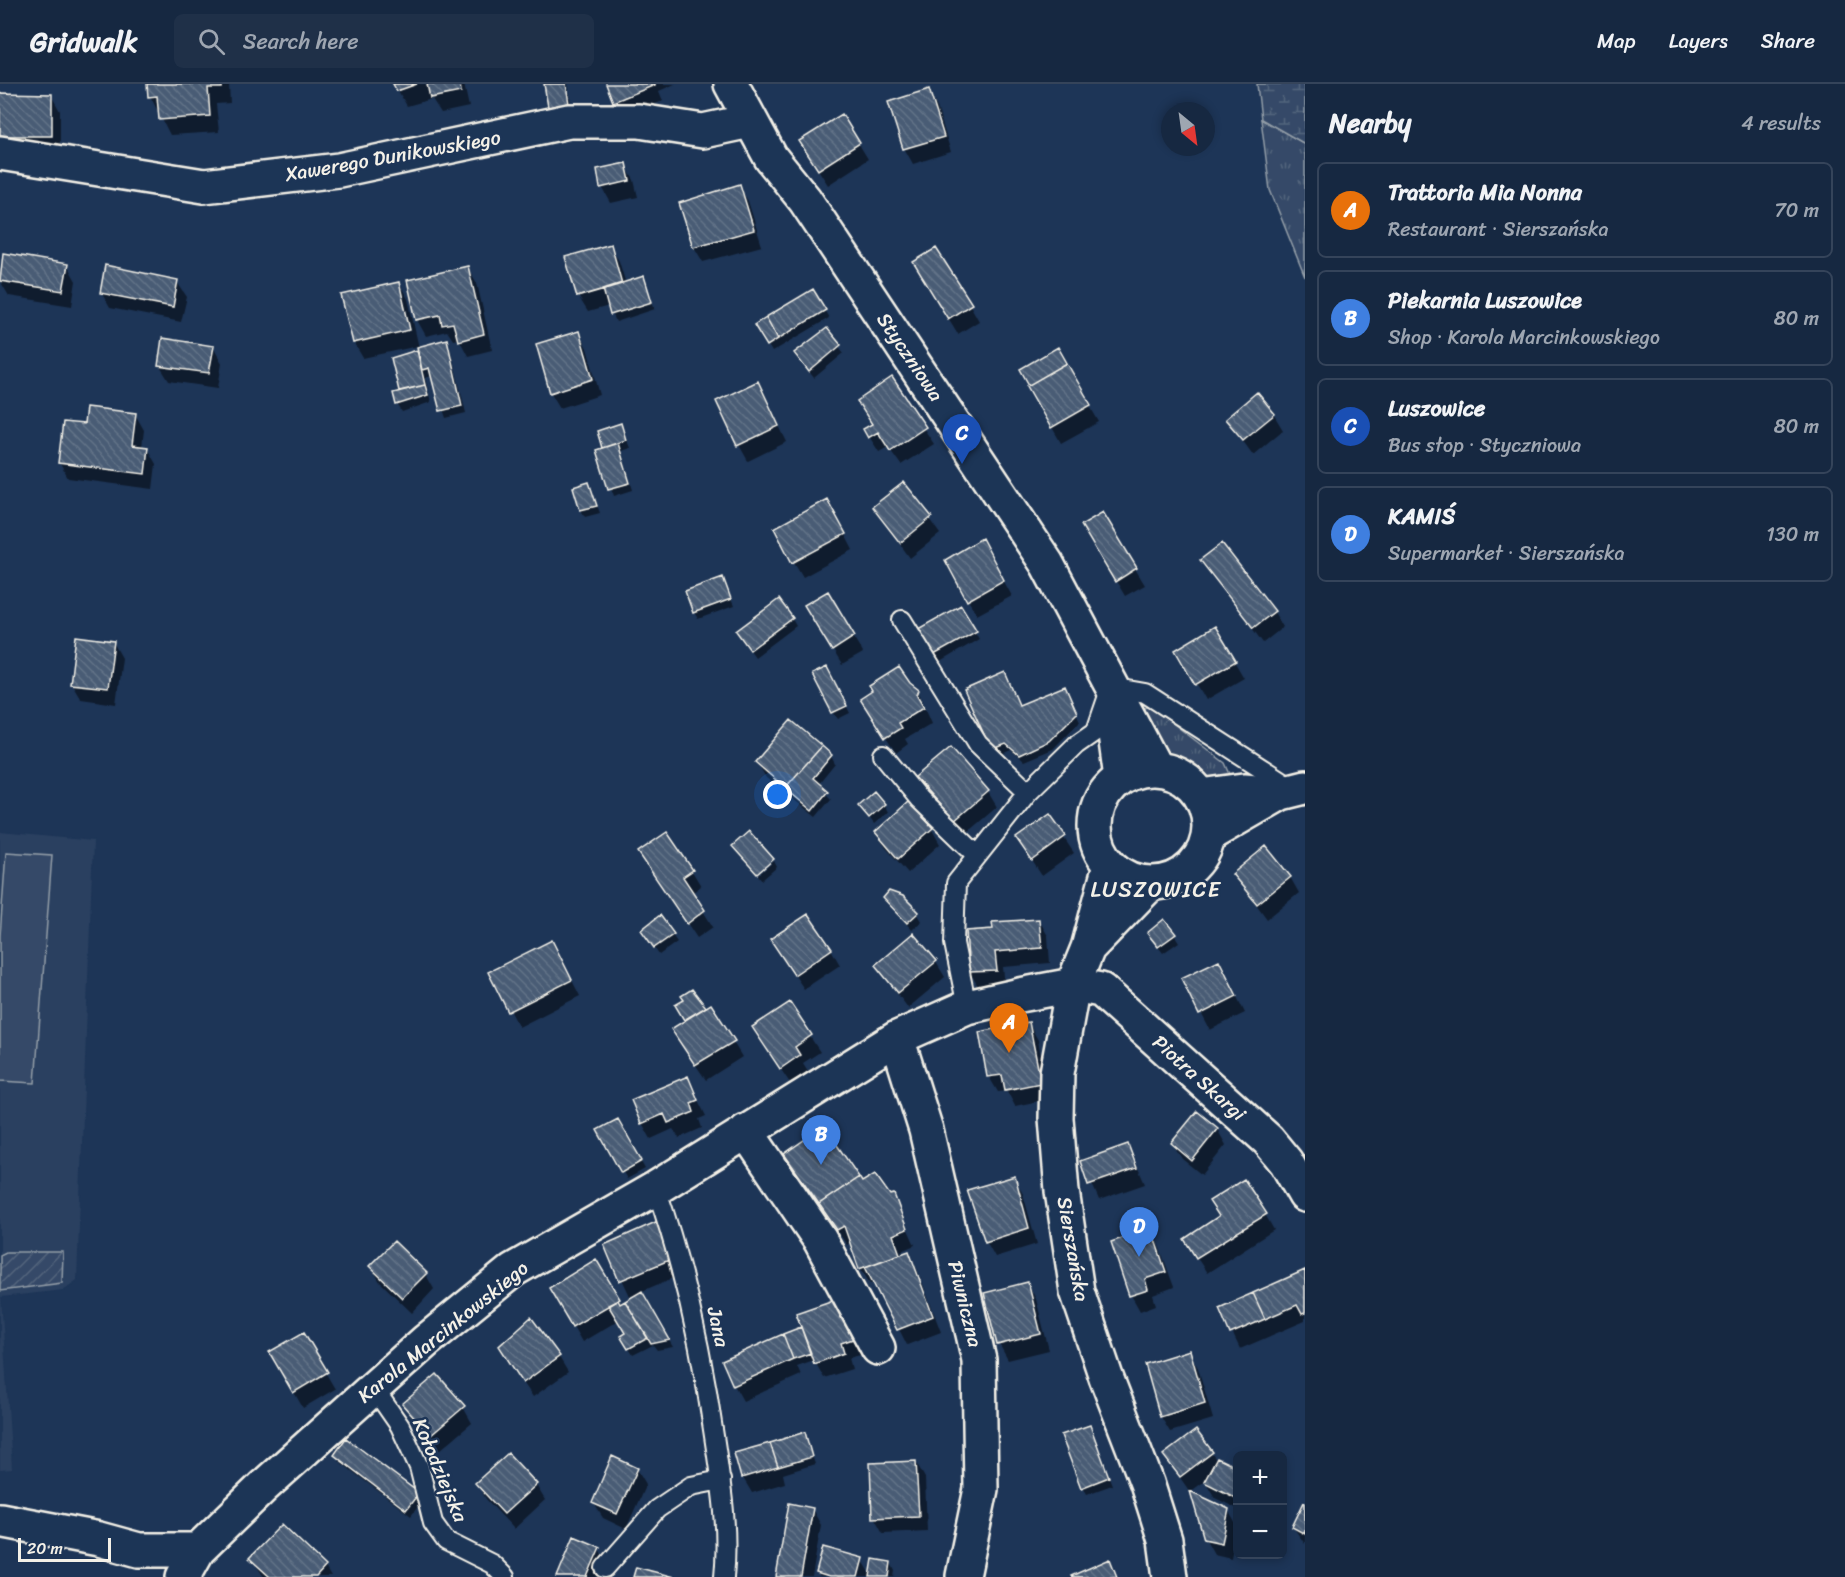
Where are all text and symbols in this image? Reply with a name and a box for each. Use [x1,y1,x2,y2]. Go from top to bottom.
search box [174,14,594,68]
text: Gridwalk [30,17,138,66]
text: Search here [243,22,359,61]
text: Map [1597,22,1636,60]
text: Layers [1669,22,1728,60]
text: Share [1761,22,1815,60]
icon: search [195,25,228,58]
text: Nearby [1329,100,1411,146]
north arrow [1161,102,1215,156]
text: 4 results [1741,106,1821,141]
street label: Xawerego Dunikowskiego [282,120,503,192]
text: Trattoria Mia Nonna [1388,173,1582,212]
text: A [1344,193,1357,228]
text: 70 m [1774,193,1819,228]
text: Restaurant · Sierszańska [1388,212,1609,247]
text: Piekarnia Luszowice [1388,281,1582,320]
text: B [1344,301,1357,336]
text: 80 m [1774,301,1819,336]
street label: Styczniowa [867,305,953,409]
text: Shop · Karola Marcinkowskiego [1388,320,1660,355]
text: Luszowice [1388,389,1485,428]
text: C [1344,409,1357,444]
text: 80 m [1774,409,1819,444]
pin: C [942,414,982,464]
text: Bus stop · Styczniowa [1388,428,1581,463]
text: KAMIŚ [1388,497,1455,536]
text: D [1345,517,1356,552]
text: 130 m [1766,517,1819,552]
text: Supermarket · Sierszańska [1388,536,1625,571]
your location [763,780,792,809]
district label: LUSZOWICE [1091,870,1222,909]
pin: A [990,1004,1028,1053]
street label: Piotra Skargi [1144,1026,1255,1131]
pin: B [802,1116,840,1165]
street label: Sierszańska [1047,1194,1099,1304]
pin: D [1120,1208,1158,1257]
street label: Karola Marcinkowskiego [349,1252,537,1412]
street label: Piwniczna [937,1257,993,1351]
street label: Jana [696,1302,740,1351]
street label: Kołodziejska [402,1412,478,1529]
map controls [1233,1451,1287,1559]
button: + [1233,1451,1287,1505]
button: − [1233,1505,1287,1559]
text: 20 m [27,1534,63,1563]
scale bar [18,1535,111,1562]

